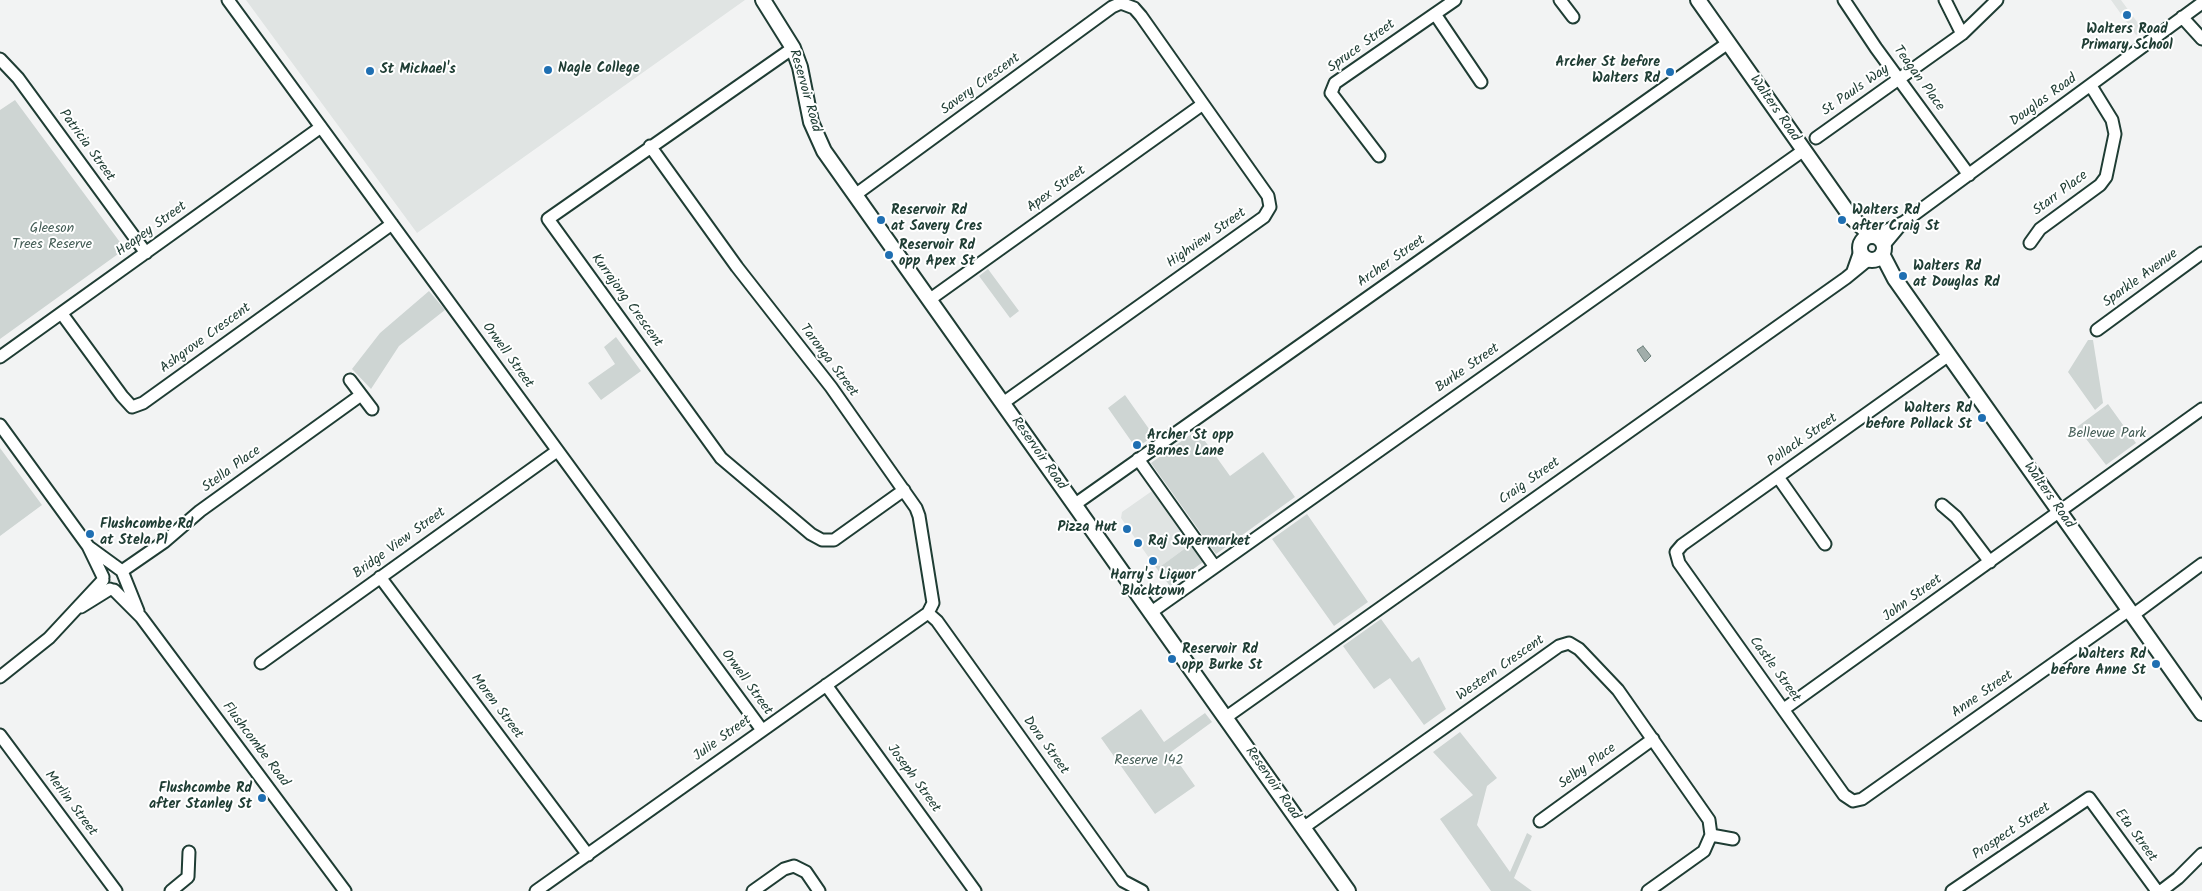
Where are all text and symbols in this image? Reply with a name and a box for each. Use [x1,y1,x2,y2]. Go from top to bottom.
marker: Walters Road Primary School [2121,9,2133,21]
street label: Spruce Street [1325,17,1399,77]
place label: Walters Road Primary School [2081,23,2173,56]
street label: Teagan Place [1889,43,1947,115]
street label: Reservoir Road [784,48,824,134]
street label: Savery Crescent [938,51,1024,119]
place label: Archer St before Walters Rd [1556,56,1660,88]
place label: Nagle College [558,62,640,78]
street label: St Pauls Way [1819,62,1893,120]
place label: St Michael's [380,63,456,79]
marker: Nagle College [542,64,554,76]
marker: St Michael's [364,65,376,77]
marker: Archer St before Walters Rd [1664,66,1676,78]
street label: Douglas Road [2007,71,2081,131]
street label: Walters Road [1745,73,1803,145]
street label: Patricia Street [54,107,118,185]
street label: Apex Street [1024,163,1090,217]
street label: Starr Place [2030,168,2092,220]
street label: Heapey Street [114,199,190,261]
place label: Reservoir Rd at Savery Cres [891,204,982,236]
place label: Walters Rd after Craig St [1852,204,1939,236]
street label: Highview Street [1164,205,1250,273]
marker: Reservoir Rd at Savery Cres [875,214,887,226]
marker: Walters Rd after Craig St [1836,214,1848,226]
park label: Gleeson Trees Reserve [12,222,92,254]
street label: Archer Street [1355,232,1429,292]
place label: Reservoir Rd opp Apex St [899,239,975,272]
street label: Sparkle Avenue [2100,246,2182,312]
marker: Reservoir Rd opp Apex St [883,249,895,261]
street label: Kurrajong Crescent [587,251,665,351]
place label: Walters Rd at Douglas Rd [1913,260,2000,292]
marker: Walters Rd at Douglas Rd [1897,270,1909,282]
street label: Ashgrove Crescent [157,300,255,378]
street label: Orwell Street [478,320,536,392]
street label: Taronga Street [795,321,861,401]
street label: Burke Street [1433,341,1503,397]
place label: Walters Rd before Pollack St [1866,402,1972,434]
street label: Pollack Street [1765,411,1841,471]
marker: Walters Rd before Pollack St [1976,412,1988,424]
street label: Reservoir Road [1007,414,1069,494]
park label: Bellevue Park [2068,427,2146,443]
place label: Archer St opp Barnes Lane [1147,429,1234,462]
marker: Archer St opp Barnes Lane [1131,439,1143,451]
street label: Stella Place [199,443,265,497]
street label: Craig Street [1496,455,1564,509]
street label: Walters Road [2019,460,2077,532]
street label: Bridge View Street [351,505,449,583]
place label: Flushcombe Rd at Stela Pl [100,518,193,550]
place label: Pizza Hut [1057,521,1117,537]
marker: Pizza Hut [1121,523,1133,535]
marker: Flushcombe Rd at Stela Pl [84,528,96,540]
place label: Raj Supermarket [1148,535,1250,551]
marker: Raj Supermarket [1132,537,1144,549]
marker: Harry's Liquor Blacktown [1147,555,1159,567]
place label: Harry's Liquor Blacktown [1110,569,1196,602]
street label: John Street [1880,572,1946,626]
street label: Western Crescent [1454,632,1548,706]
street label: Castle Street [1745,634,1803,706]
place label: Reservoir Rd opp Burke St [1182,643,1263,676]
street label: Orwell Street [717,647,775,719]
place label: Walters Rd before Anne St [2051,648,2146,680]
marker: Reservoir Rd opp Burke St [1166,653,1178,665]
marker: Walters Rd before Anne St [2150,658,2162,670]
street label: Anne Street [1949,668,2017,722]
street label: Moren Street [466,671,526,743]
street label: Flushcombe Road [218,699,292,791]
street label: Julie Street [691,712,755,766]
street label: Dora Street [1018,714,1072,778]
street label: Selby Place [1556,741,1620,793]
street label: Joseph Street [883,742,943,816]
street label: Reservoir Road [1241,744,1303,824]
park label: Reserve 142 [1114,754,1184,770]
street label: Merlin Street [40,768,100,840]
place label: Flushcombe Rd after Stanley St [149,782,252,814]
marker: Flushcombe Rd after Stanley St [256,792,268,804]
street label: Prospect Street [1970,800,2054,864]
street label: Eta Street [2110,806,2160,866]

